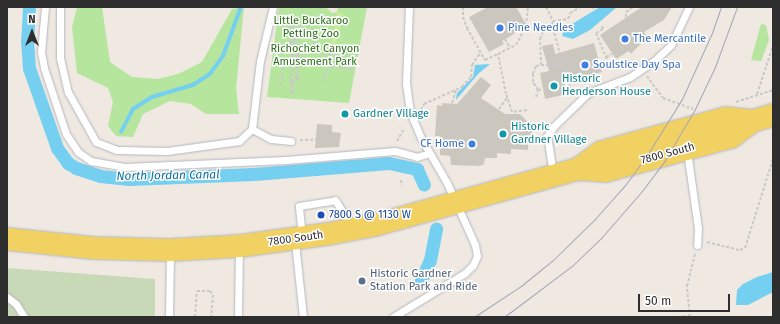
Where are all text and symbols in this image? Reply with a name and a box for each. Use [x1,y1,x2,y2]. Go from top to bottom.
north arrow [12,12,52,52]
text: N [28,13,36,26]
park label: Little Buckaroo Petting Zoo [273,15,349,41]
place label: Pine Needles [508,21,573,35]
marker: Pine Needles [495,23,505,33]
place label: The Mercantile [633,32,706,46]
marker: The Mercantile [620,34,630,44]
park label: Richochet Canyon Amusement Park [270,43,360,69]
place label: Soulstice Day Spa [593,58,681,72]
marker: Soulstice Day Spa [580,60,590,70]
place label: Historic Henderson House [562,73,651,99]
marker: Historic Henderson House [549,81,559,91]
place label: Gardner Village [353,107,429,121]
marker: Gardner Village [340,109,350,119]
place label: Historic Gardner Village [511,121,587,147]
marker: Historic Gardner Village [498,129,508,139]
place label: CF Home [420,137,464,151]
marker: CF Home [467,139,477,149]
street label: 7800 South [640,140,696,168]
water label: North Jordan Canal [116,168,220,184]
place label: 7800 S @ 1130 W [329,208,411,222]
marker: 7800 S @ 1130 W [316,210,326,220]
street label: 7800 South [268,229,324,249]
place label: Historic Gardner Station Park and Ride [370,268,478,294]
marker: Historic Gardner Station Park and Ride [357,276,367,286]
scale bar [640,286,732,312]
text: 50 m [645,294,671,308]

